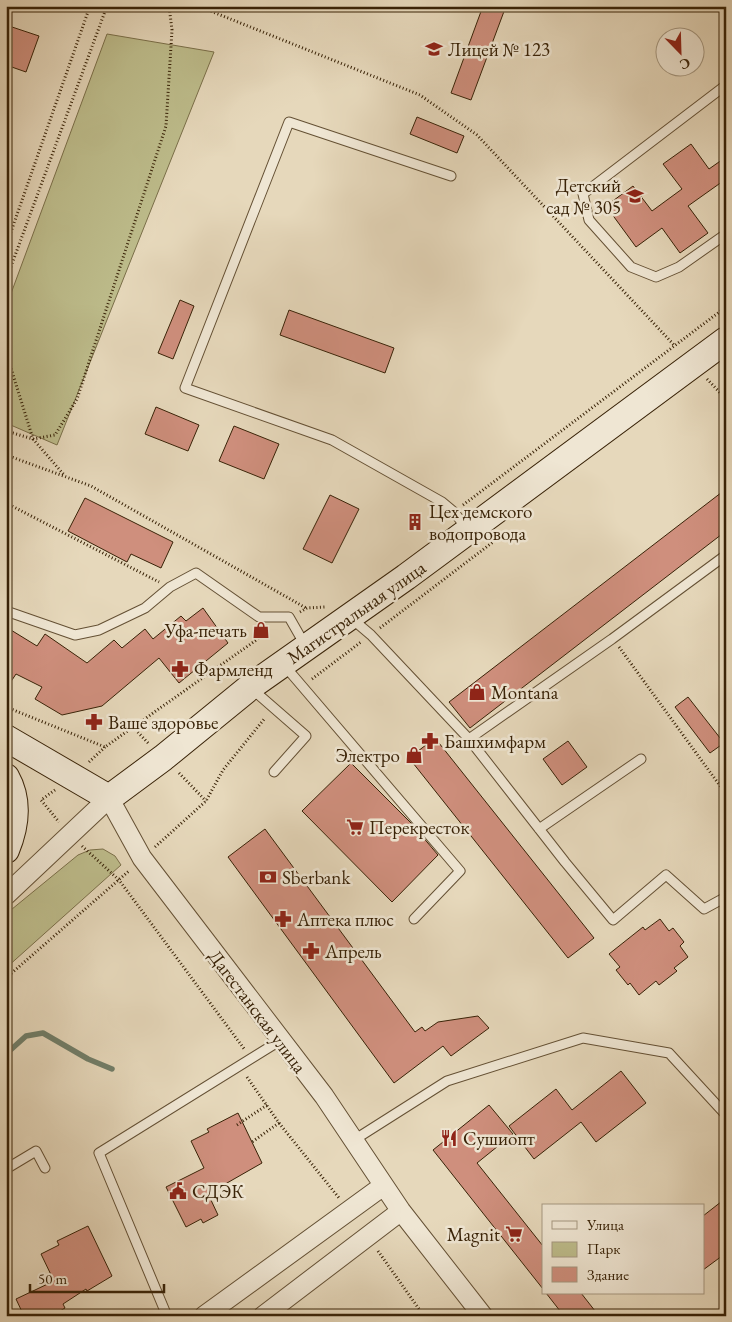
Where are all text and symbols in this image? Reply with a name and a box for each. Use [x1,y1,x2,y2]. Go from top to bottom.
north arrow [654,28,704,78]
place label: Лицей № 123 [448,37,550,62]
school or university icon: Лицей № 123 [424,39,444,59]
text: С [677,54,693,74]
place label: Детский сад № 305 [546,173,621,220]
school or university icon: Детский сад № 305 [625,186,645,206]
place label: Цех демского водопровода [429,499,532,546]
building icon: Цех демского водопровода [405,512,425,532]
street label: Магистральная улица [282,555,431,670]
place label: Уфа-печать [164,618,247,643]
shop icon: Уфа-печать [251,620,271,640]
place label: Фармленд [194,657,273,682]
pharmacy icon: Фармленд [170,659,190,679]
place label: Montana [491,680,559,705]
shop icon: Montana [467,682,487,702]
place label: Ваше здоровье [108,710,219,735]
pharmacy icon: Ваше здоровье [84,712,104,732]
place label: Башхимфарм [444,729,546,754]
pharmacy icon: Башхимфарм [420,731,440,751]
place label: Электро [335,743,400,768]
shop icon: Электро [404,745,424,765]
place label: Перекресток [369,815,470,840]
supermarket icon: Перекресток [345,817,365,837]
place label: Sberbank [282,865,351,890]
bank icon: Sberbank [258,867,278,887]
place label: Аптека плюс [296,907,394,932]
pharmacy icon: Аптека плюс [273,909,293,929]
place label: Апрель [324,939,382,964]
pharmacy icon: Апрель [301,941,321,961]
street label: Дагестанская улица [203,945,312,1078]
place label: Сушиопт [463,1126,535,1151]
restaurant icon: Сушиопт [439,1128,459,1148]
place label: СДЭК [192,1179,244,1204]
public building icon: СДЭК [168,1181,188,1201]
legend [542,1204,704,1294]
text: Улица [586,1215,624,1234]
place label: Magnit [447,1222,500,1247]
supermarket icon: Magnit [504,1224,524,1244]
text: Парк [587,1239,620,1258]
scale bar [30,1262,164,1294]
text: Здание [587,1265,629,1284]
text: 50 m [38,1269,67,1288]

